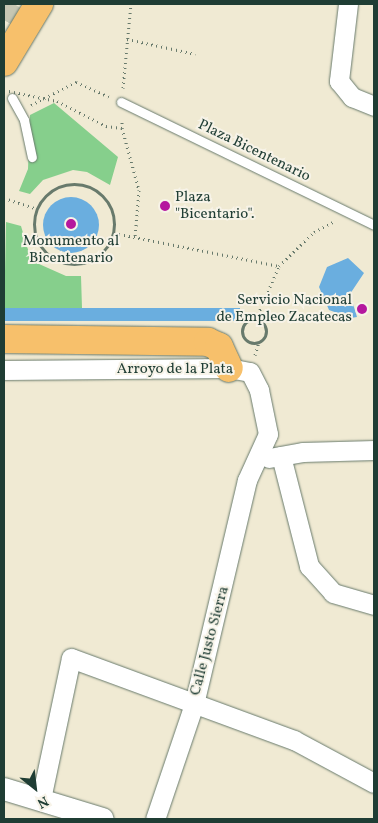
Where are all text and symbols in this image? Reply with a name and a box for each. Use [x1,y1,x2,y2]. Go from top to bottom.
street label: Plaza Bicentenario [195,116,313,186]
place label: Plaza "Bicentario". [175,188,255,223]
marker: Plaza "Bicentario". [159,200,171,212]
marker: Monumento al Bicentenario [65,218,77,230]
place label: Monumento al Bicentenario [23,232,119,267]
place label: Servicio Nacional de Empleo Zacatecas [216,291,352,326]
marker: Servicio Nacional de Empleo Zacatecas [356,303,368,315]
street label: Arroyo de la Plata [117,361,233,379]
street label: Calle Justo Sierra [187,584,233,698]
north arrow [10,763,60,813]
text: N [33,791,52,812]

